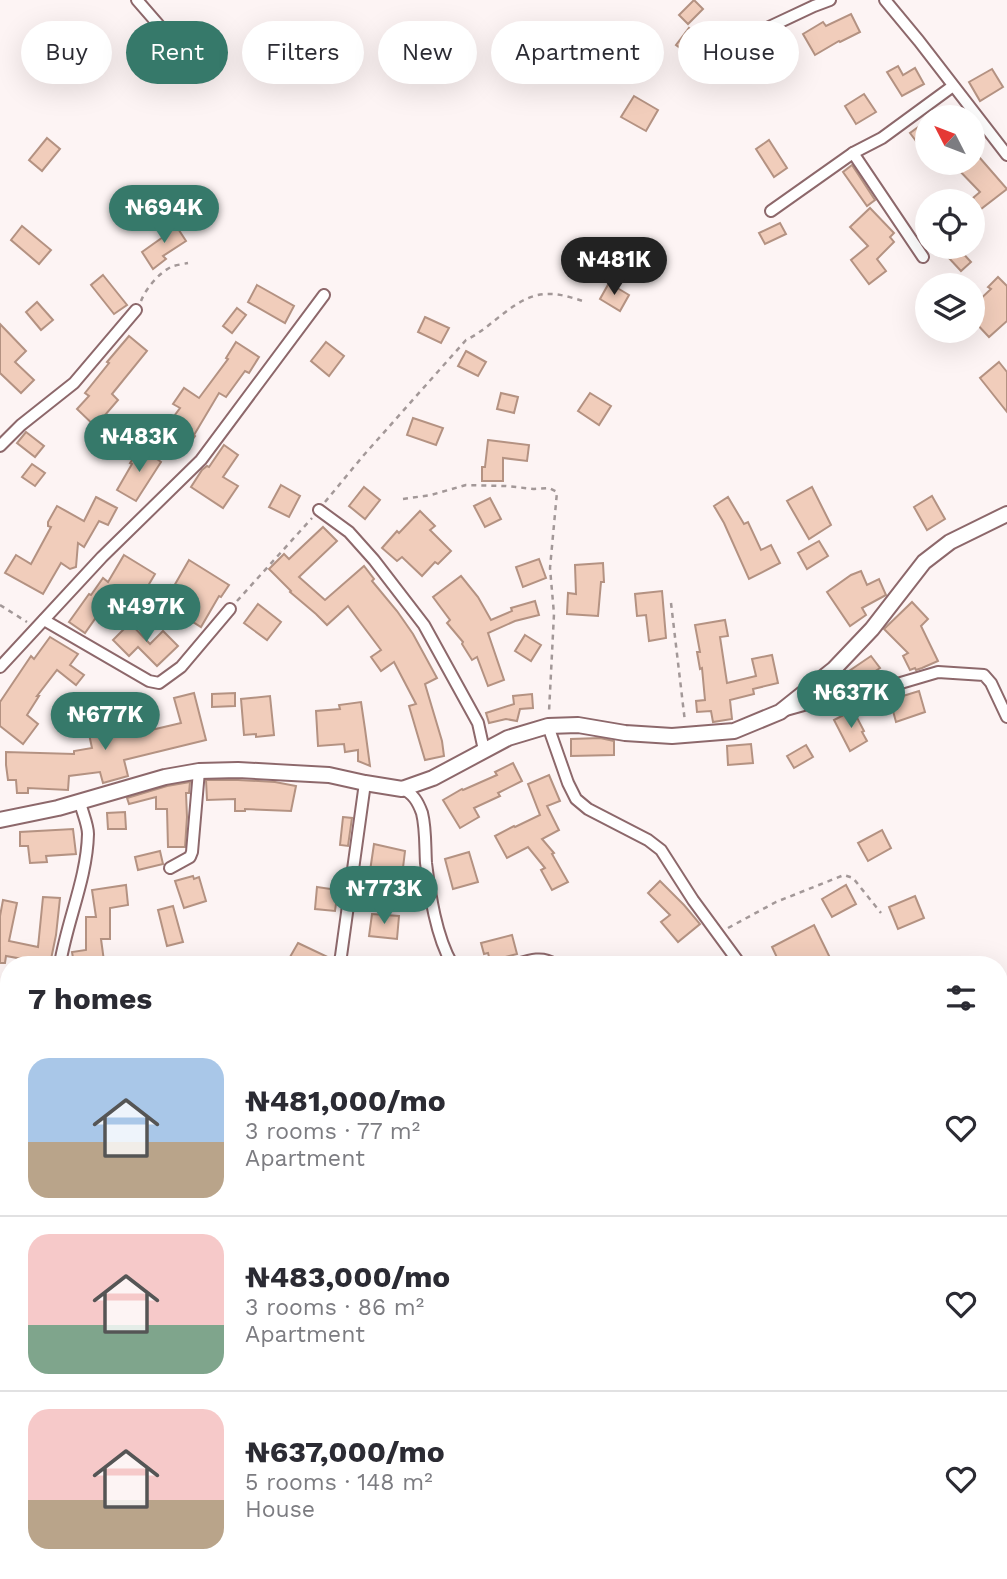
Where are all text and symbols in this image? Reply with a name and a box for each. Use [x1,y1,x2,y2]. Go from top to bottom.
chip: Buy [21,21,112,84]
chip: Rent [126,21,228,84]
chip: Filters [242,21,364,84]
chip: New [378,21,477,84]
chip: Apartment [491,21,664,84]
chip: House [678,21,799,84]
north arrow [915,105,985,175]
map controls [915,105,985,343]
pin: ₦694K [115,186,213,245]
button: locate [915,189,985,259]
text: ₦694K [125,194,203,221]
pin: ₦481K [565,238,663,297]
text: ₦481K [577,246,651,273]
button: layers [915,273,985,343]
pin: ₦483K [90,414,188,474]
text: ₦483K [100,423,178,450]
pin: ₦497K [97,584,195,644]
text: ₦497K [107,593,185,620]
pin: ₦637K [802,670,900,730]
text: ₦637K [813,679,889,706]
pin: ₦677K [56,692,154,752]
text: ₦677K [67,701,143,728]
pin: ₦773K [335,866,433,926]
text: ₦773K [346,875,422,902]
icon: filters [942,979,980,1017]
text: 7 homes [28,981,152,1016]
text: ₦481,000/mo [245,1083,446,1118]
icon: home [84,1086,168,1170]
icon: heart [942,1109,980,1147]
text: 3 rooms · 77 m² [245,1118,420,1145]
text: Apartment [245,1145,365,1172]
text: ₦483,000/mo [245,1259,450,1294]
icon: home [84,1262,168,1346]
icon: heart [942,1285,980,1323]
text: 3 rooms · 86 m² [245,1294,424,1321]
text: Apartment [245,1321,365,1348]
text: ₦637,000/mo [245,1434,445,1469]
icon: home [84,1437,168,1521]
icon: heart [942,1460,980,1498]
text: 5 rooms · 148 m² [245,1469,433,1496]
text: House [245,1496,315,1523]

